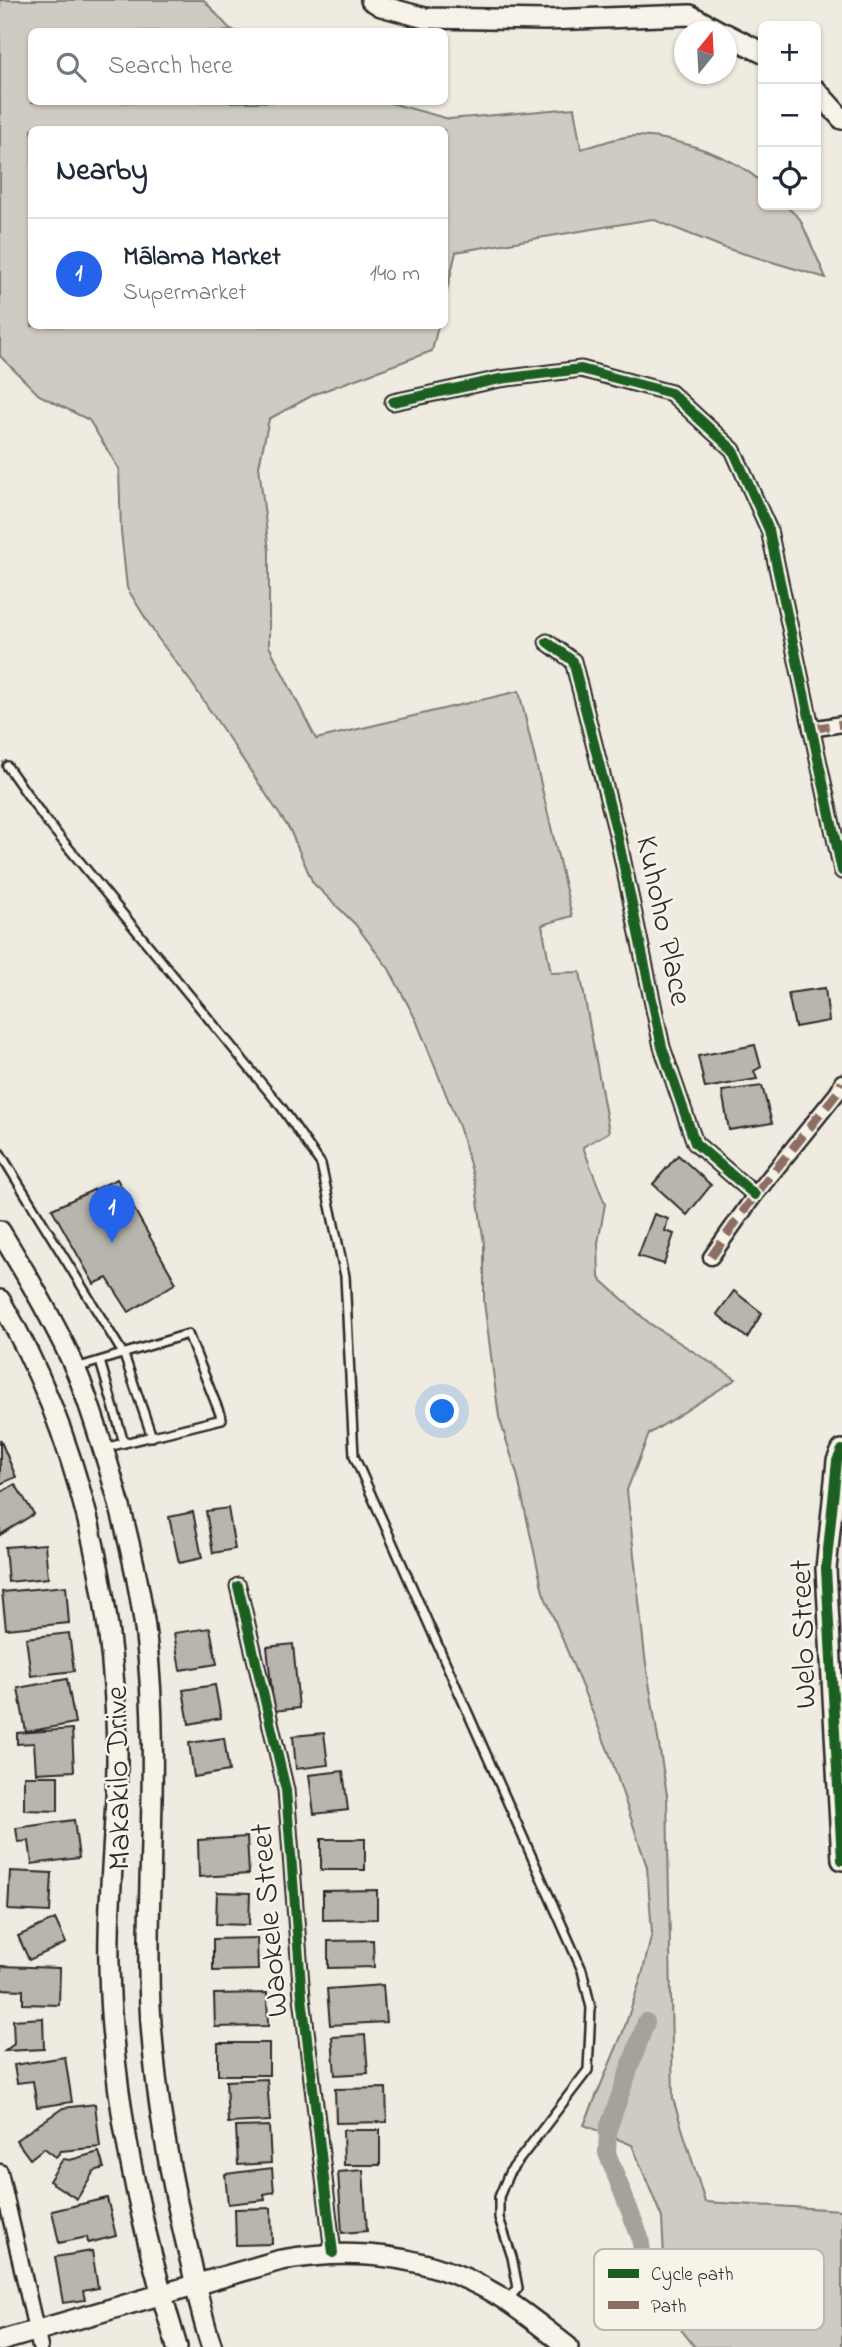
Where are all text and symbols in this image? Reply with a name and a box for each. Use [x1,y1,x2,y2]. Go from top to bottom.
north arrow [674,21,737,84]
map controls [758,21,821,210]
button: + [758,21,821,84]
search box [28,28,448,105]
icon: search [52,48,90,86]
text: Search here [108,48,233,86]
button: − [758,84,821,147]
button: locate [758,147,821,210]
text: Nearby [56,150,148,194]
text: Mālama Market [123,239,281,277]
text: 1 [75,258,83,291]
text: 140 m [370,258,420,291]
text: Supermarket [123,277,246,310]
street label: Kuhoho Place [621,832,703,1011]
pin: 1 [89,1185,135,1243]
your location [425,1394,459,1428]
street label: Welo Street [779,1558,831,1710]
street label: Makakilo Drive [95,1685,145,1871]
street label: Waokele Street [239,1821,303,2019]
legend [594,2249,824,2330]
text: Cycle path [651,2262,733,2290]
text: Path [651,2294,687,2321]

